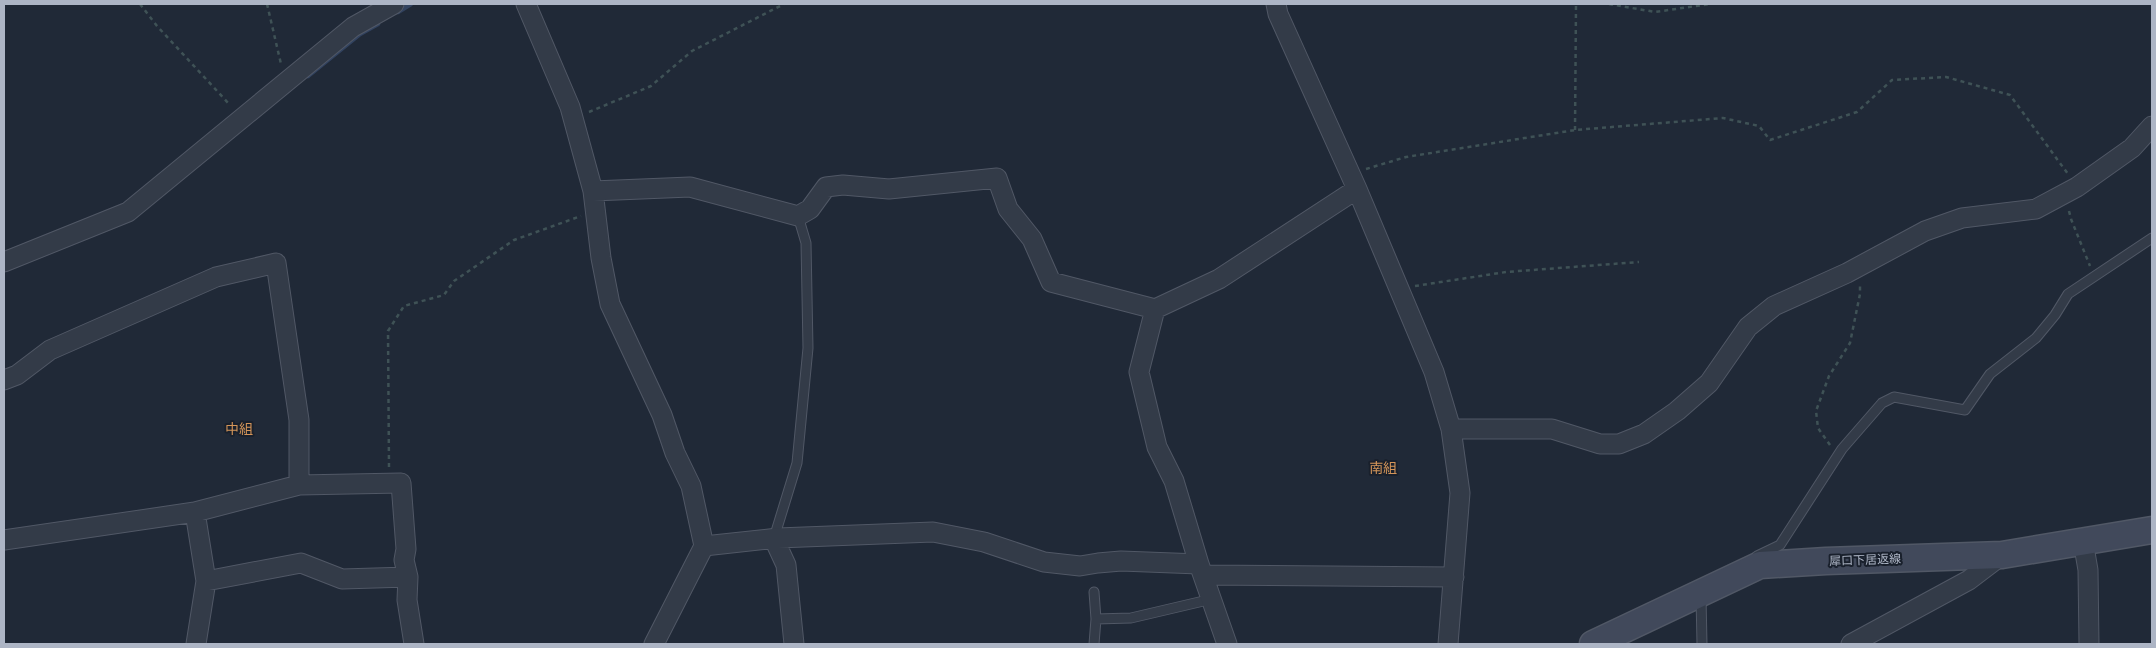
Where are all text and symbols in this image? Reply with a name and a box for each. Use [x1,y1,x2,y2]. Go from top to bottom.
district label: 中組 [225,420,253,437]
district label: 南組 [1369,459,1397,476]
street label: 犀口下居返線 [1829,551,1901,567]

